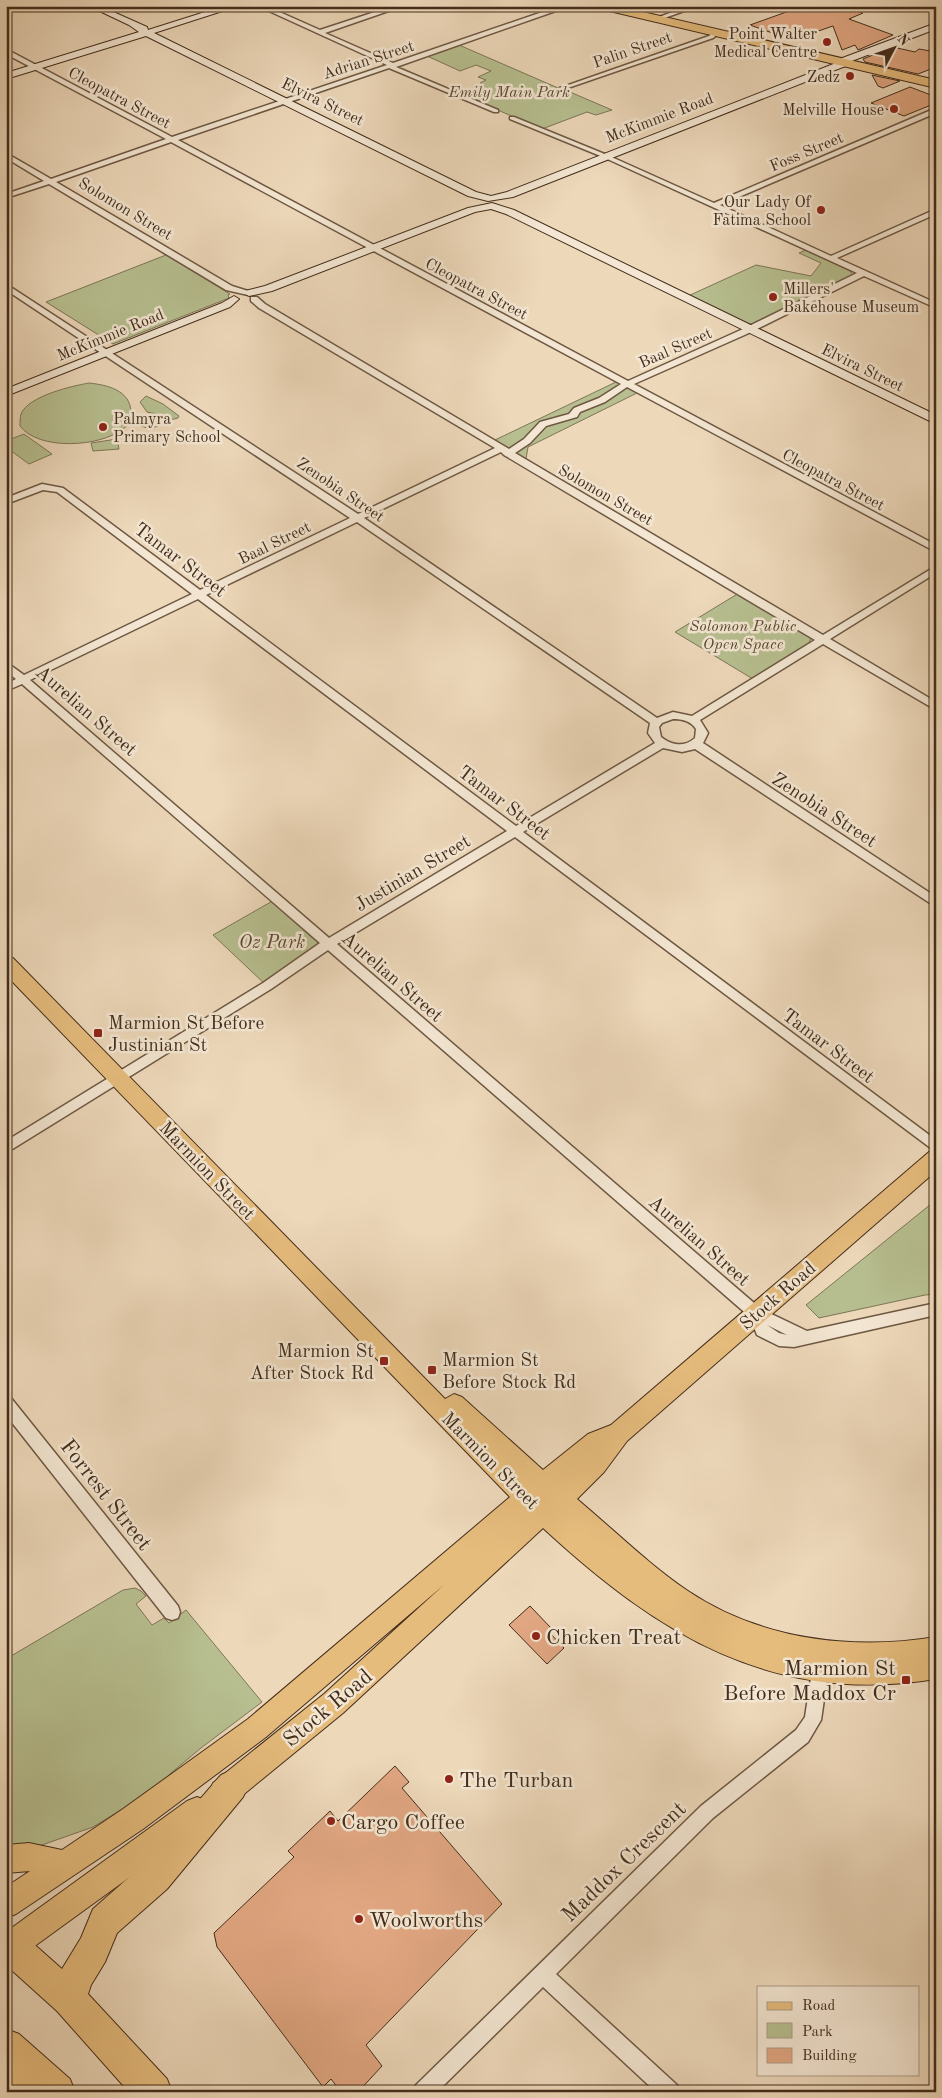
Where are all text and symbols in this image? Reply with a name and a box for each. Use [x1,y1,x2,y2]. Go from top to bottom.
north arrow [870,22,920,72]
place label: Point Walter Medical Centre [714,27,817,61]
street label: Palin Street [591,30,675,72]
text: N [894,31,912,49]
marker: Point Walter Medical Centre [821,36,833,48]
street label: Adrian Street [321,39,417,83]
street label: Cleopatra Street [65,65,173,133]
place label: Zedz [807,70,840,86]
marker: Zedz [844,70,856,82]
street label: Elvira Street [278,76,366,130]
park label: Emily Main Park [447,85,570,101]
street label: McKimmie Road [604,91,716,147]
place label: Melville House [782,103,884,119]
marker: Melville House [888,103,900,115]
street label: Foss Street [768,130,846,176]
street label: Solomon Street [75,175,175,244]
place label: Our Lady Of Fatima School [713,195,812,229]
marker: Our Lady Of Fatima School [815,204,827,216]
street label: Cleopatra Street [422,256,530,324]
place label: Millers' Bakehouse Museum [783,282,919,316]
marker: Millers' Bakehouse Museum [767,291,779,303]
street label: McKimmie Road [55,307,167,365]
street label: Baal Street [637,325,715,372]
street label: Elvira Street [818,342,906,396]
place label: Palmyra Primary School [113,412,221,446]
marker: Palmyra Primary School [97,421,109,433]
street label: Cleopatra Street [779,447,887,515]
street label: Zenobia Street [293,456,387,526]
street label: Solomon Street [555,462,655,529]
street label: Baal Street [236,519,314,568]
street label: Tamar Street [130,520,229,602]
park label: Solomon Public Open Space [689,619,797,653]
street label: Aurelian Street [31,663,139,761]
street label: Tamar Street [454,763,553,845]
street label: Zenobia Street [768,770,879,852]
street label: Justinian Street [352,832,474,916]
street label: Aurelian Street [337,929,445,1027]
park label: Oz Park [239,934,305,953]
street label: Tamar Street [778,1006,877,1088]
place label: Marmion St Before Justinian St [108,1015,264,1056]
marker: Marmion St Before Justinian St [92,1027,104,1039]
street label: Marmion Street [155,1119,258,1225]
street label: Aurelian Street [644,1193,752,1291]
street label: Stock Road [737,1259,820,1335]
place label: Marmion St After Stock Rd [250,1343,374,1384]
place label: Marmion St Before Stock Rd [442,1352,576,1393]
marker: Marmion St After Stock Rd [378,1355,390,1367]
marker: Marmion St Before Stock Rd [426,1364,438,1376]
street label: Marmion Street [437,1410,541,1514]
street label: Forrest Street [55,1436,155,1555]
place label: Chicken Treat [546,1627,681,1649]
marker: Chicken Treat [530,1630,542,1642]
place label: Marmion St Before Maddox Cr [723,1658,896,1705]
street label: Stock Road [280,1665,377,1752]
marker: Marmion St Before Maddox Cr [900,1674,912,1686]
place label: The Turban [459,1770,574,1792]
marker: The Turban [443,1773,455,1785]
street label: Maddox Crescent [558,1798,691,1927]
place label: Cargo Coffee [341,1812,465,1834]
marker: Cargo Coffee [325,1815,337,1827]
place label: Woolworths [369,1910,483,1932]
marker: Woolworths [353,1913,365,1925]
legend [757,1986,920,2076]
text: Road [802,1999,836,2014]
text: Park [802,2025,833,2040]
text: Building [802,2049,857,2064]

